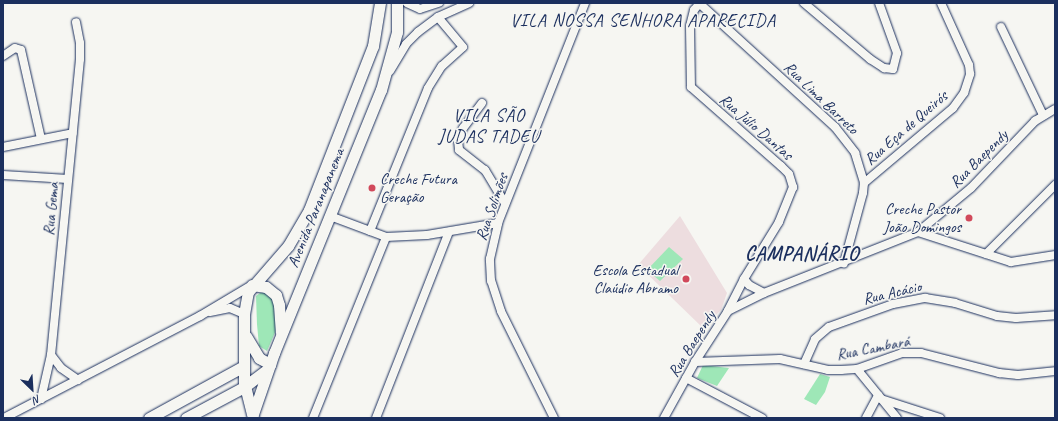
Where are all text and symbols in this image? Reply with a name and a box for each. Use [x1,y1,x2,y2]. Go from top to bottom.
district label: VILA NOSSA SENHORA APARECIDA [511,9,775,31]
street label: Rua Lima Barreto [780,58,862,138]
street label: Rua Eça de Queirós [861,87,951,169]
street label: Rua Júlio Dantas [715,90,797,164]
district label: VILA SÃO JUDAS TADEU [438,105,540,148]
street label: Rua Baependy [946,126,1012,192]
street label: Avenida Paranapanema [283,146,349,270]
place label: Creche Futura Geração [380,169,457,207]
street label: Rua Solimões [472,171,512,243]
street label: Rua Gema [39,182,63,236]
marker: Creche Futura Geração [367,183,377,193]
place label: Creche Pastor João Domingos [883,199,961,237]
marker: Creche Pastor João Domingos [964,213,974,223]
district label: CAMPANÁRIO [745,241,859,265]
place label: Escola Estadual Claúdio Abramo [592,260,678,298]
marker: Escola Estadual Claúdio Abramo [681,274,691,284]
street label: Rua Acácio [861,277,923,309]
street label: Rua Baependy [664,307,720,381]
street label: Rua Cambará [835,332,911,364]
north arrow [12,369,52,409]
text: N [31,392,43,408]

